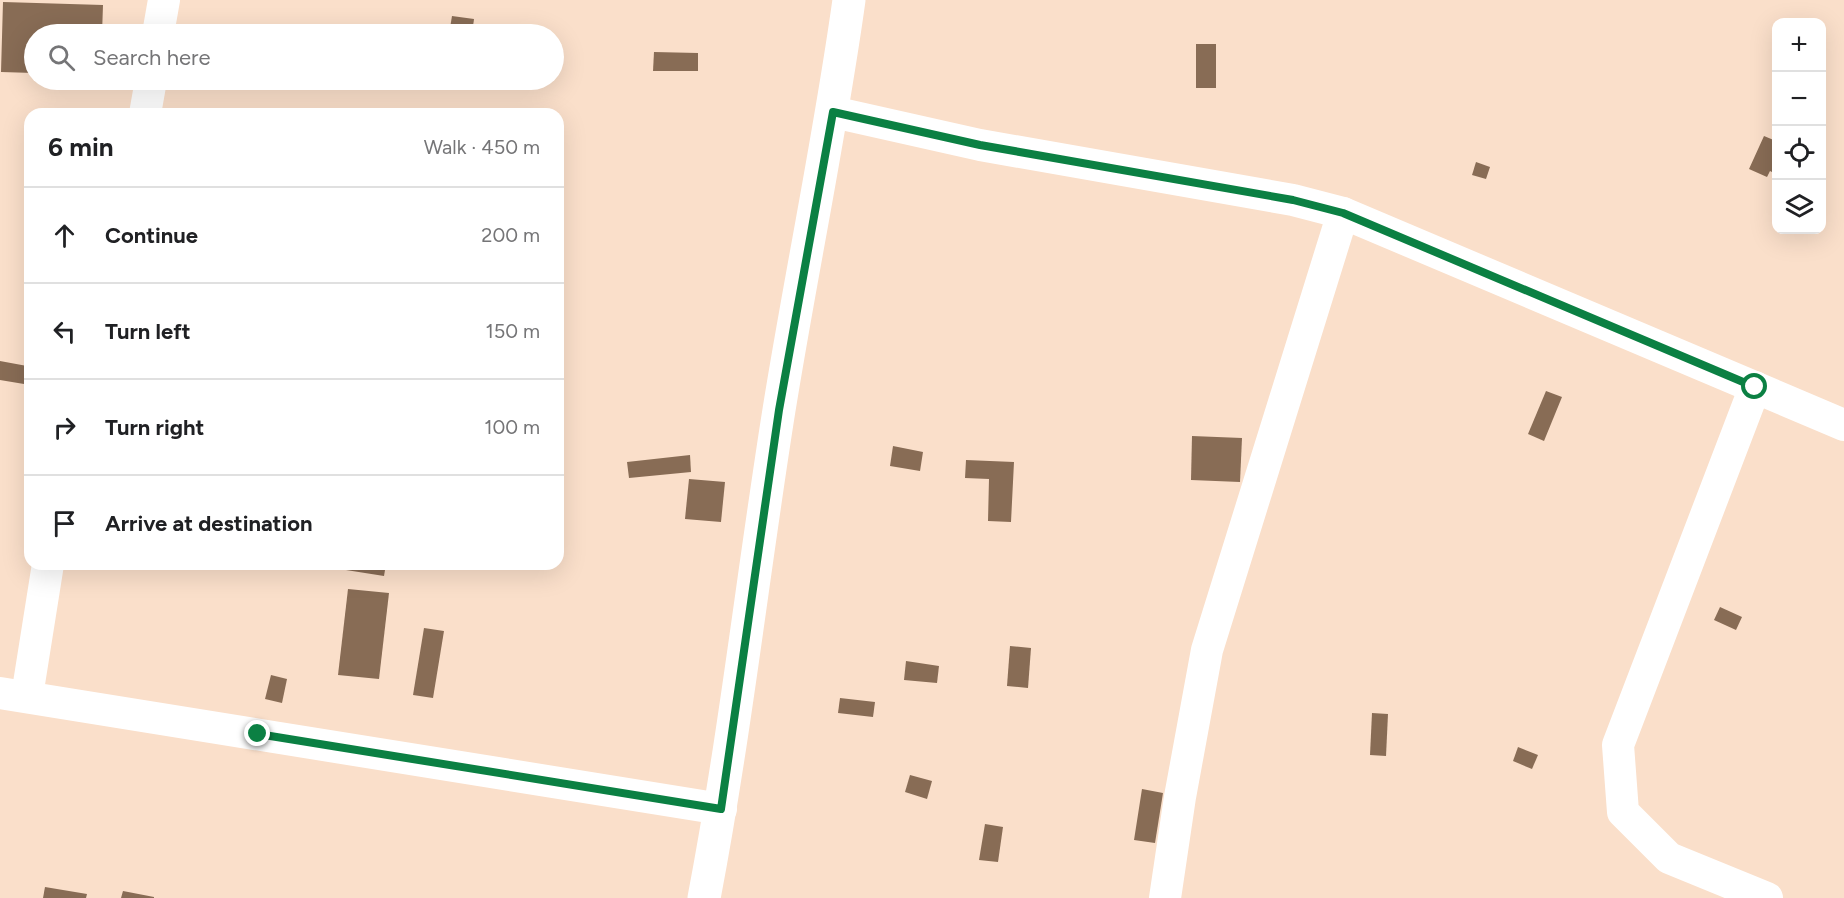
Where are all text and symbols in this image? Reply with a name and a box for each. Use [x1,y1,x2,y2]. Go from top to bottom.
map controls [1772,18,1826,234]
button: + [1772,18,1826,72]
search box [24,24,564,90]
icon: search [45,41,78,74]
text: Search here [93,44,211,71]
button: − [1772,72,1826,126]
button: locate [1772,126,1826,180]
text: 6 min [48,131,114,163]
text: Walk · 450 m [424,135,540,159]
button: layers [1772,180,1826,234]
icon: ahead [48,219,81,252]
text: Continue [105,222,198,249]
text: 200 m [481,223,540,247]
icon: left [48,315,81,348]
text: Turn left [105,318,191,345]
text: 150 m [485,319,540,343]
route start [1741,373,1767,399]
icon: right [48,411,81,444]
text: Turn right [105,414,204,441]
text: 100 m [484,415,540,439]
icon: arrive [48,507,81,540]
text: Arrive at destination [105,510,313,537]
route end [244,720,270,746]

